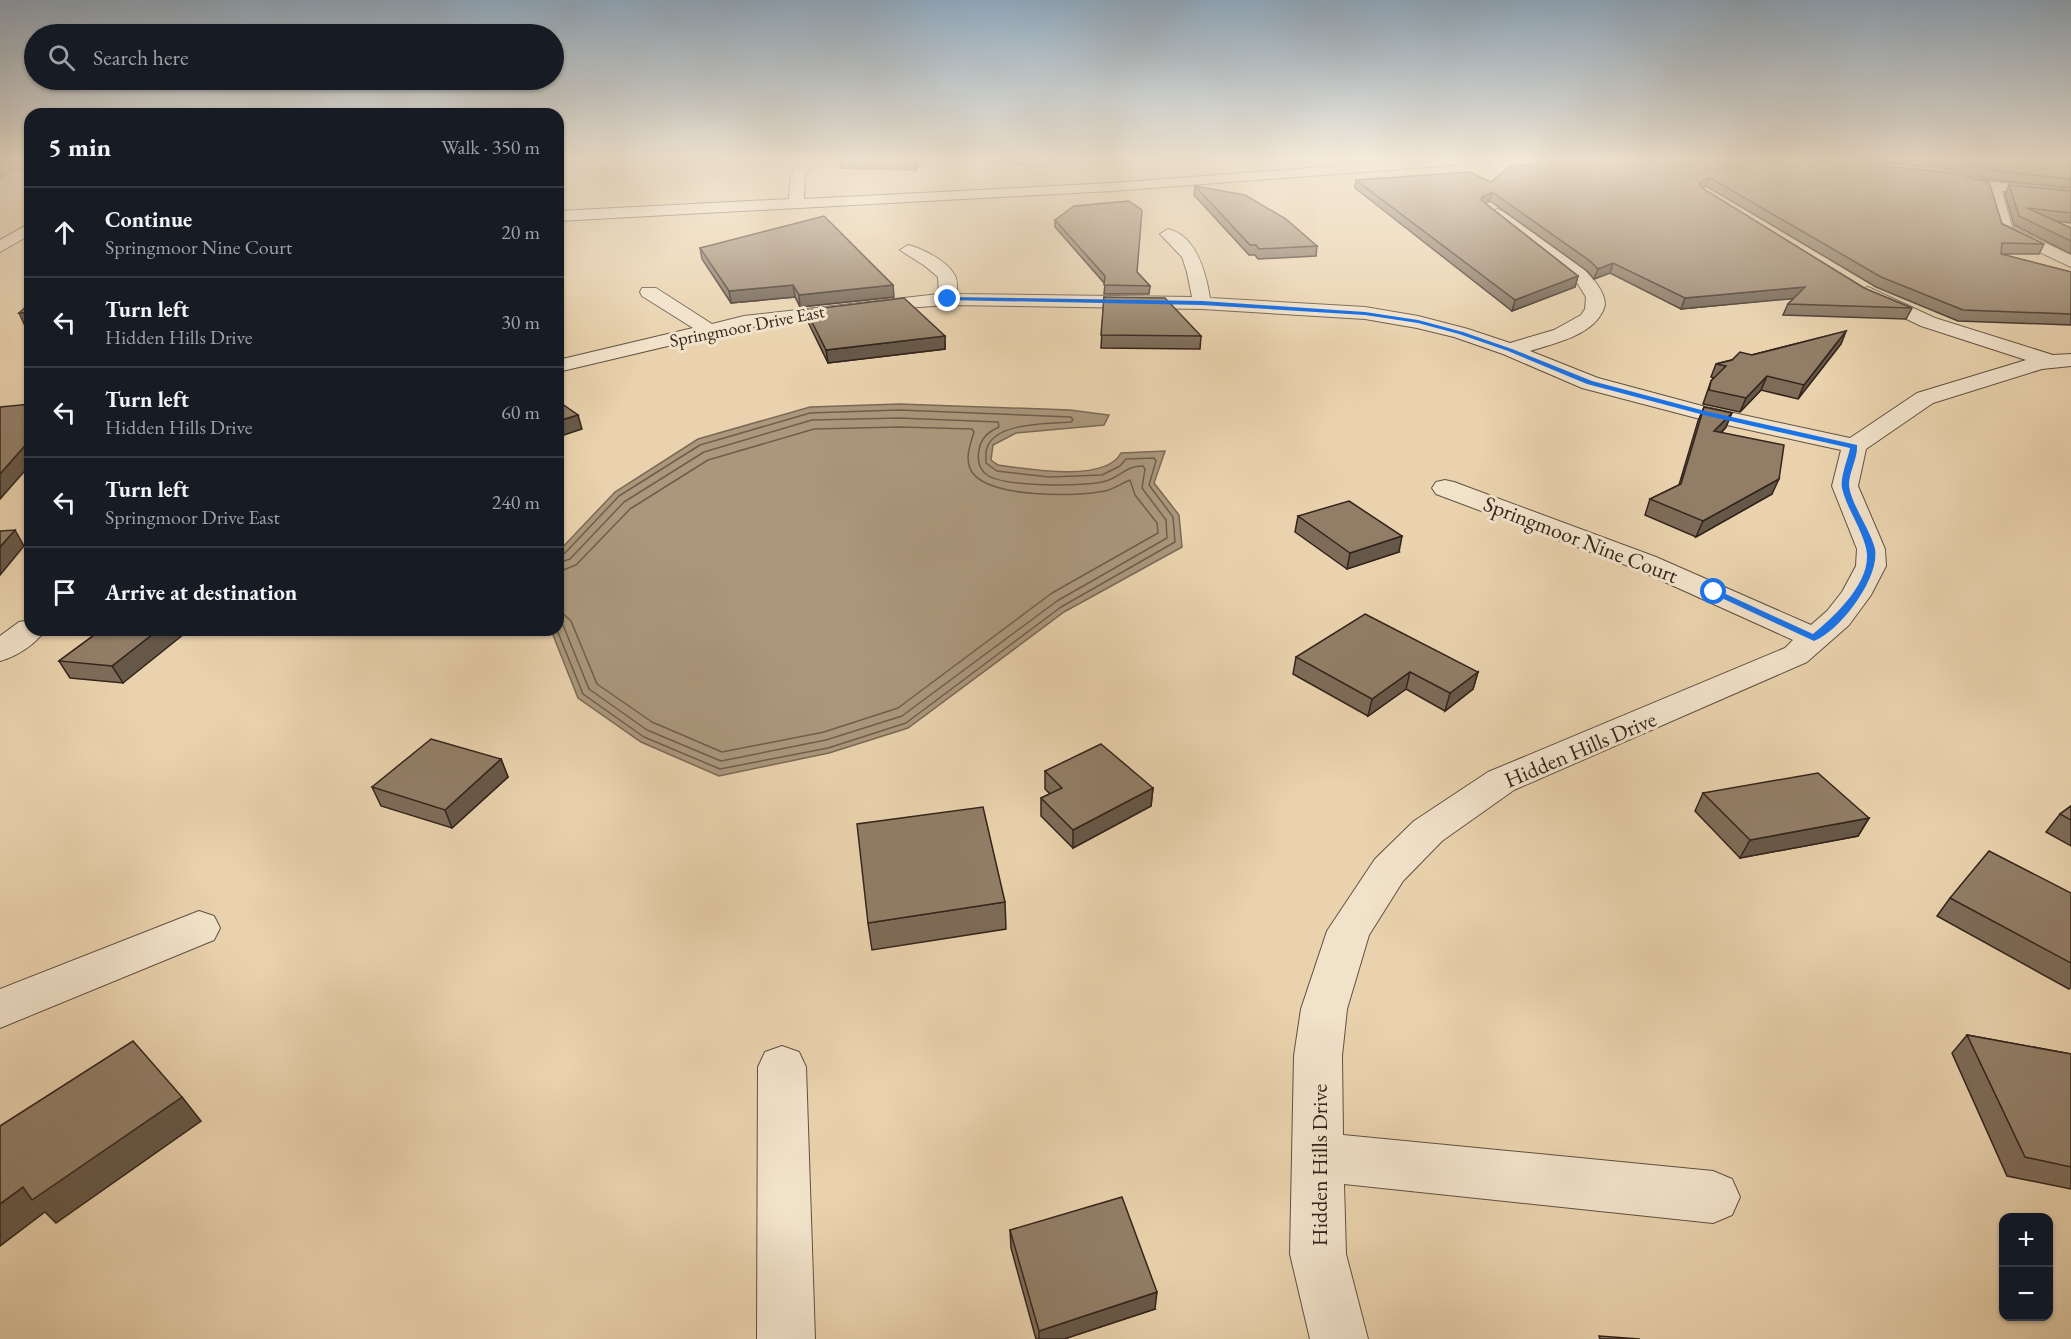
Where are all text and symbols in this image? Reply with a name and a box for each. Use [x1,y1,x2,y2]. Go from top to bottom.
search box [24,24,564,90]
icon: search [45,41,78,74]
text: Search here [93,43,188,72]
text: 5 min [48,130,111,164]
text: Walk · 350 m [441,134,540,160]
text: Continue [105,205,192,234]
icon: ahead [48,216,81,249]
text: 20 m [501,219,540,245]
text: Springmoor Nine Court [105,234,292,260]
route end [934,285,960,311]
text: Turn left [105,295,189,324]
street label: Springmoor Drive East [667,299,827,352]
icon: left [48,306,81,339]
text: 30 m [501,309,540,335]
text: Hidden Hills Drive [105,324,253,350]
text: Turn left [105,385,189,414]
icon: left [48,396,81,429]
text: 60 m [501,399,540,425]
text: Hidden Hills Drive [105,414,253,440]
text: Turn left [105,475,189,504]
icon: left [48,486,81,519]
text: 240 m [492,489,540,515]
street label: Springmoor Nine Court [1479,489,1682,590]
text: Springmoor Drive East [105,504,280,530]
icon: arrive [48,576,81,609]
text: Arrive at destination [105,578,297,607]
route start [1700,578,1726,604]
street label: Hidden Hills Drive [1500,704,1661,795]
street label: Hidden Hills Drive [1305,1083,1334,1246]
map controls [1999,1213,2053,1321]
button: + [1999,1213,2053,1267]
button: − [1999,1267,2053,1321]

